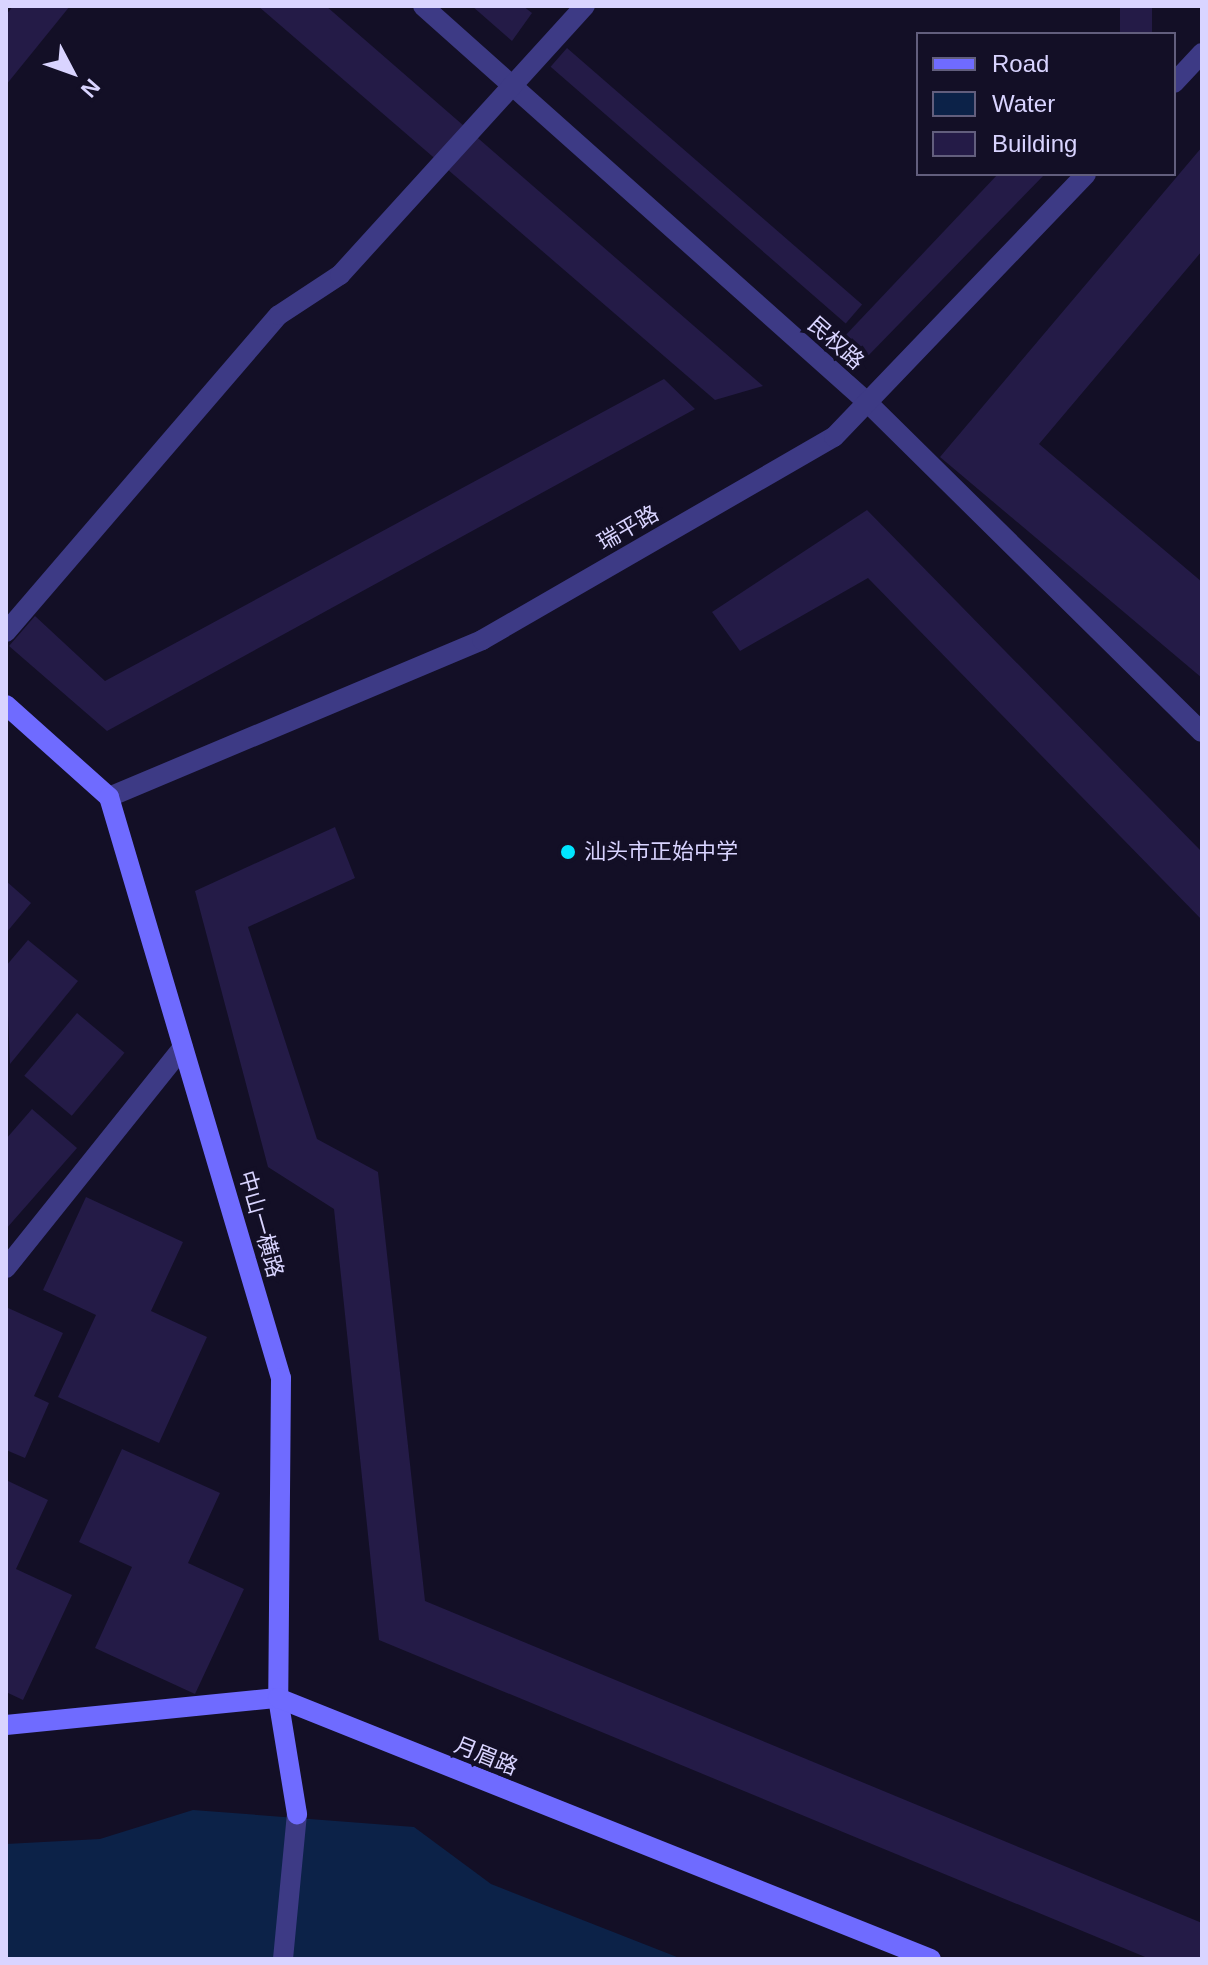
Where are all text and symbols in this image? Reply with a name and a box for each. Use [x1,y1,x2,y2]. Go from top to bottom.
north arrow [32,32,112,112]
legend [916,32,1176,176]
text: Road [992,50,1049,77]
text: N [76,74,105,102]
text: Water [992,90,1055,117]
text: Building [992,130,1077,157]
street label: 民权路 [803,311,869,375]
street label: 瑞平路 [593,500,663,556]
place label: 汕头市正始中学 [584,839,738,865]
marker: 汕头市正始中学 [559,843,577,861]
street label: 中山一横路 [233,1167,289,1281]
street label: 月眉路 [450,1731,522,1781]

